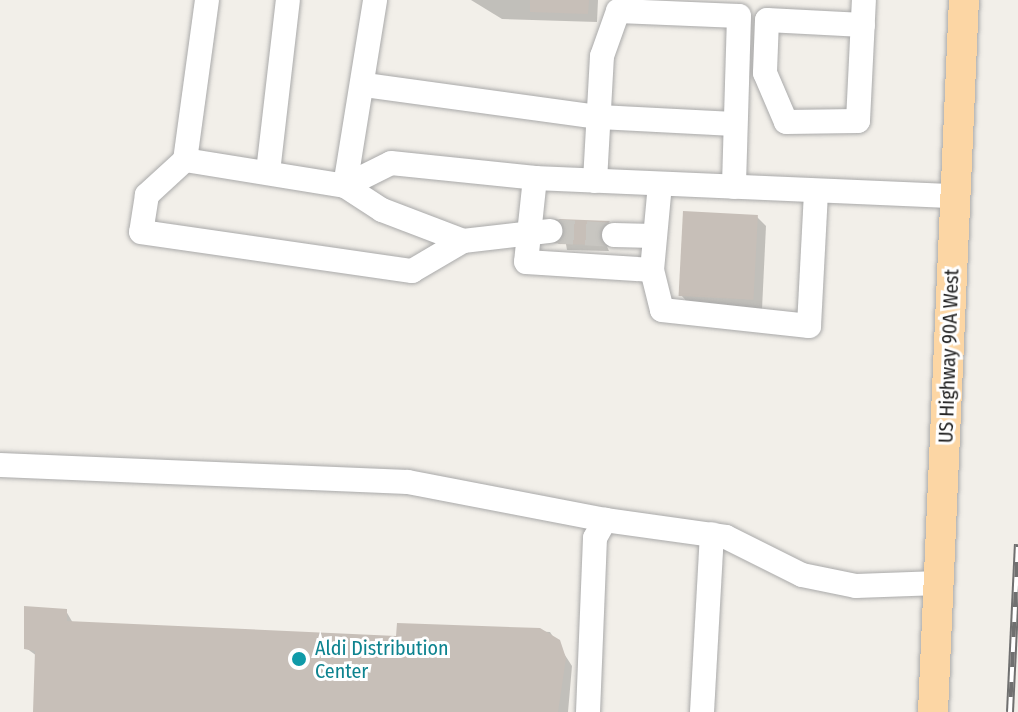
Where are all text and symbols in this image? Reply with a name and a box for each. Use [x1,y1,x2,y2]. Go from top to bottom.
street label: US Highway 90A West [934,268,964,444]
place label: Aldi Distribution Center [315,636,449,683]
marker: Aldi Distribution Center [290,650,308,668]

